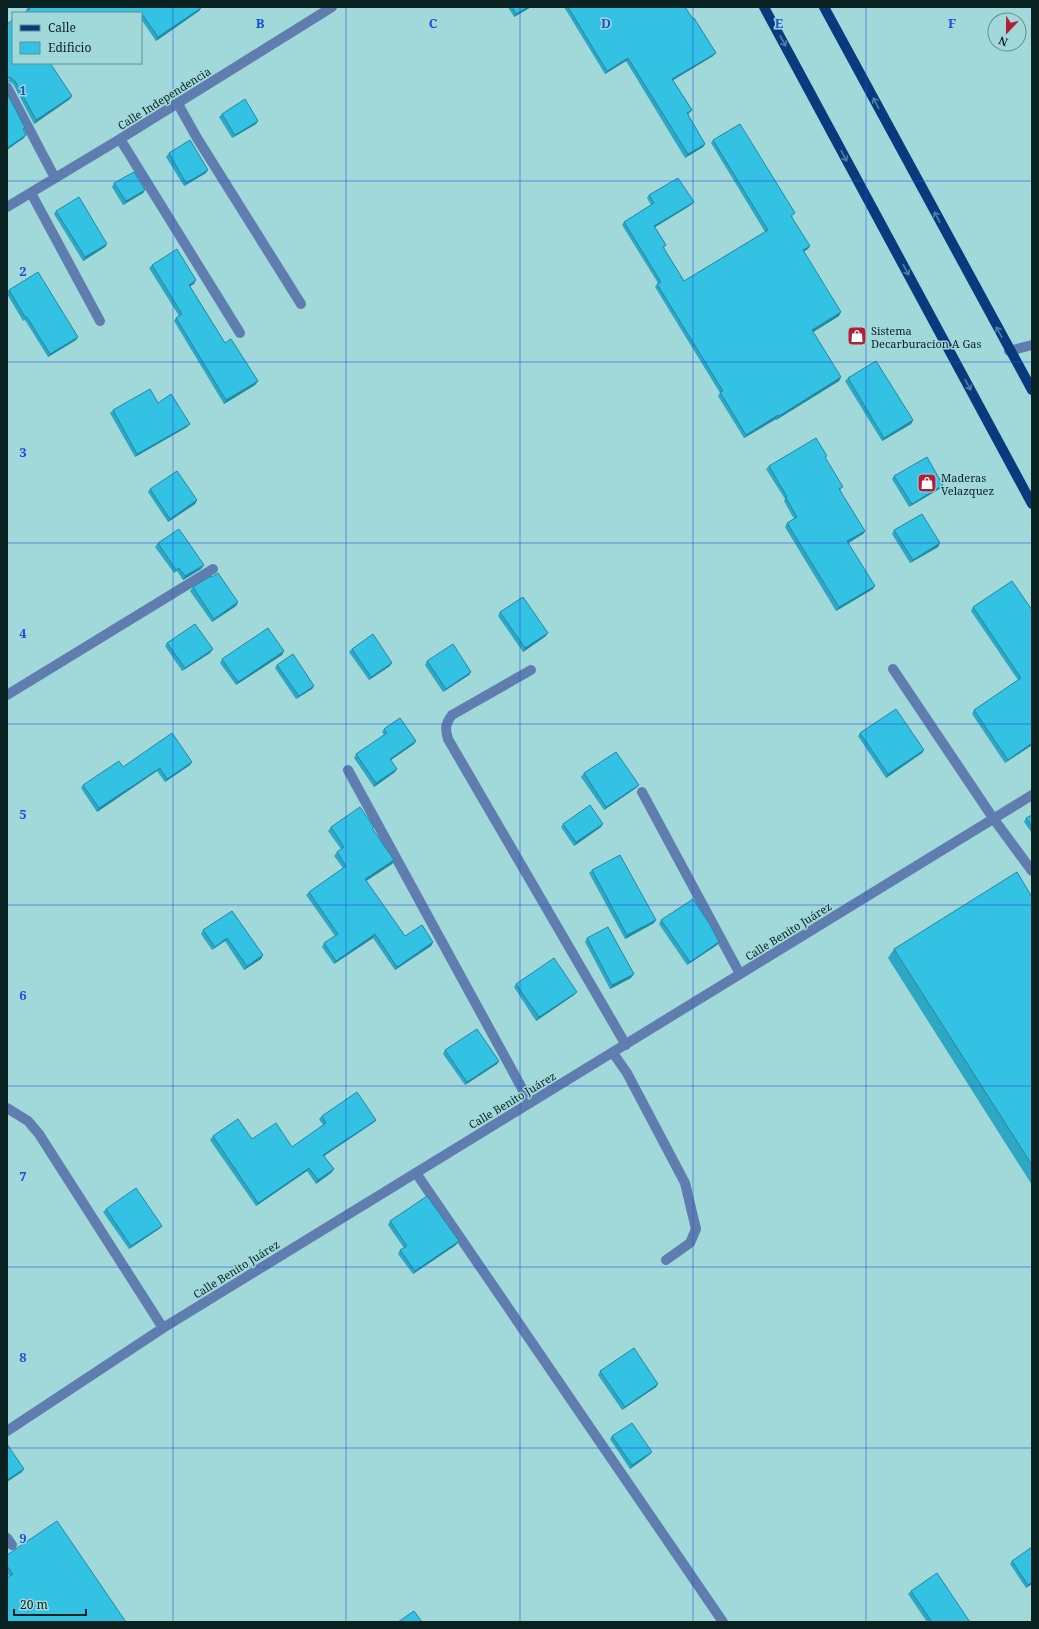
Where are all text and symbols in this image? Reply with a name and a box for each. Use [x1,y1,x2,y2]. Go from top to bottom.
legend [12,12,142,64]
north arrow [987,12,1027,52]
text: B [256,14,265,32]
text: C [429,14,438,32]
text: D [601,14,611,32]
text: E [775,14,784,32]
text: F [948,14,956,32]
text: Calle [48,19,76,36]
text: N [996,33,1010,50]
one-way arrow [779,35,787,47]
text: Edificio [48,39,91,56]
street label: Calle Independencia [115,63,213,133]
text: 1 [19,81,27,99]
one-way arrow [871,97,879,109]
one-way arrow [841,150,849,162]
one-way arrow [933,211,941,223]
text: 2 [19,262,27,280]
one-way arrow [903,264,910,276]
place label: Sistema Decarburacion A Gas [871,323,981,351]
shop icon: Sistema Decarburacion A Gas [846,325,868,347]
one-way arrow [995,326,1002,338]
one-way arrow [965,378,972,390]
text: 3 [19,443,27,461]
place label: Maderas Velazquez [941,470,994,498]
shop icon: Maderas Velazquez [916,472,938,494]
text: 4 [19,624,27,642]
text: 5 [19,805,27,823]
street label: Calle Benito Juárez [742,898,834,964]
text: 6 [19,986,27,1004]
street label: Calle Benito Juárez [466,1068,558,1132]
text: 7 [19,1167,27,1185]
street label: Calle Benito Juárez [190,1236,282,1302]
text: 8 [19,1348,27,1366]
text: 9 [19,1529,27,1547]
scale bar [14,1591,86,1617]
text: 20 m [20,1596,48,1613]

